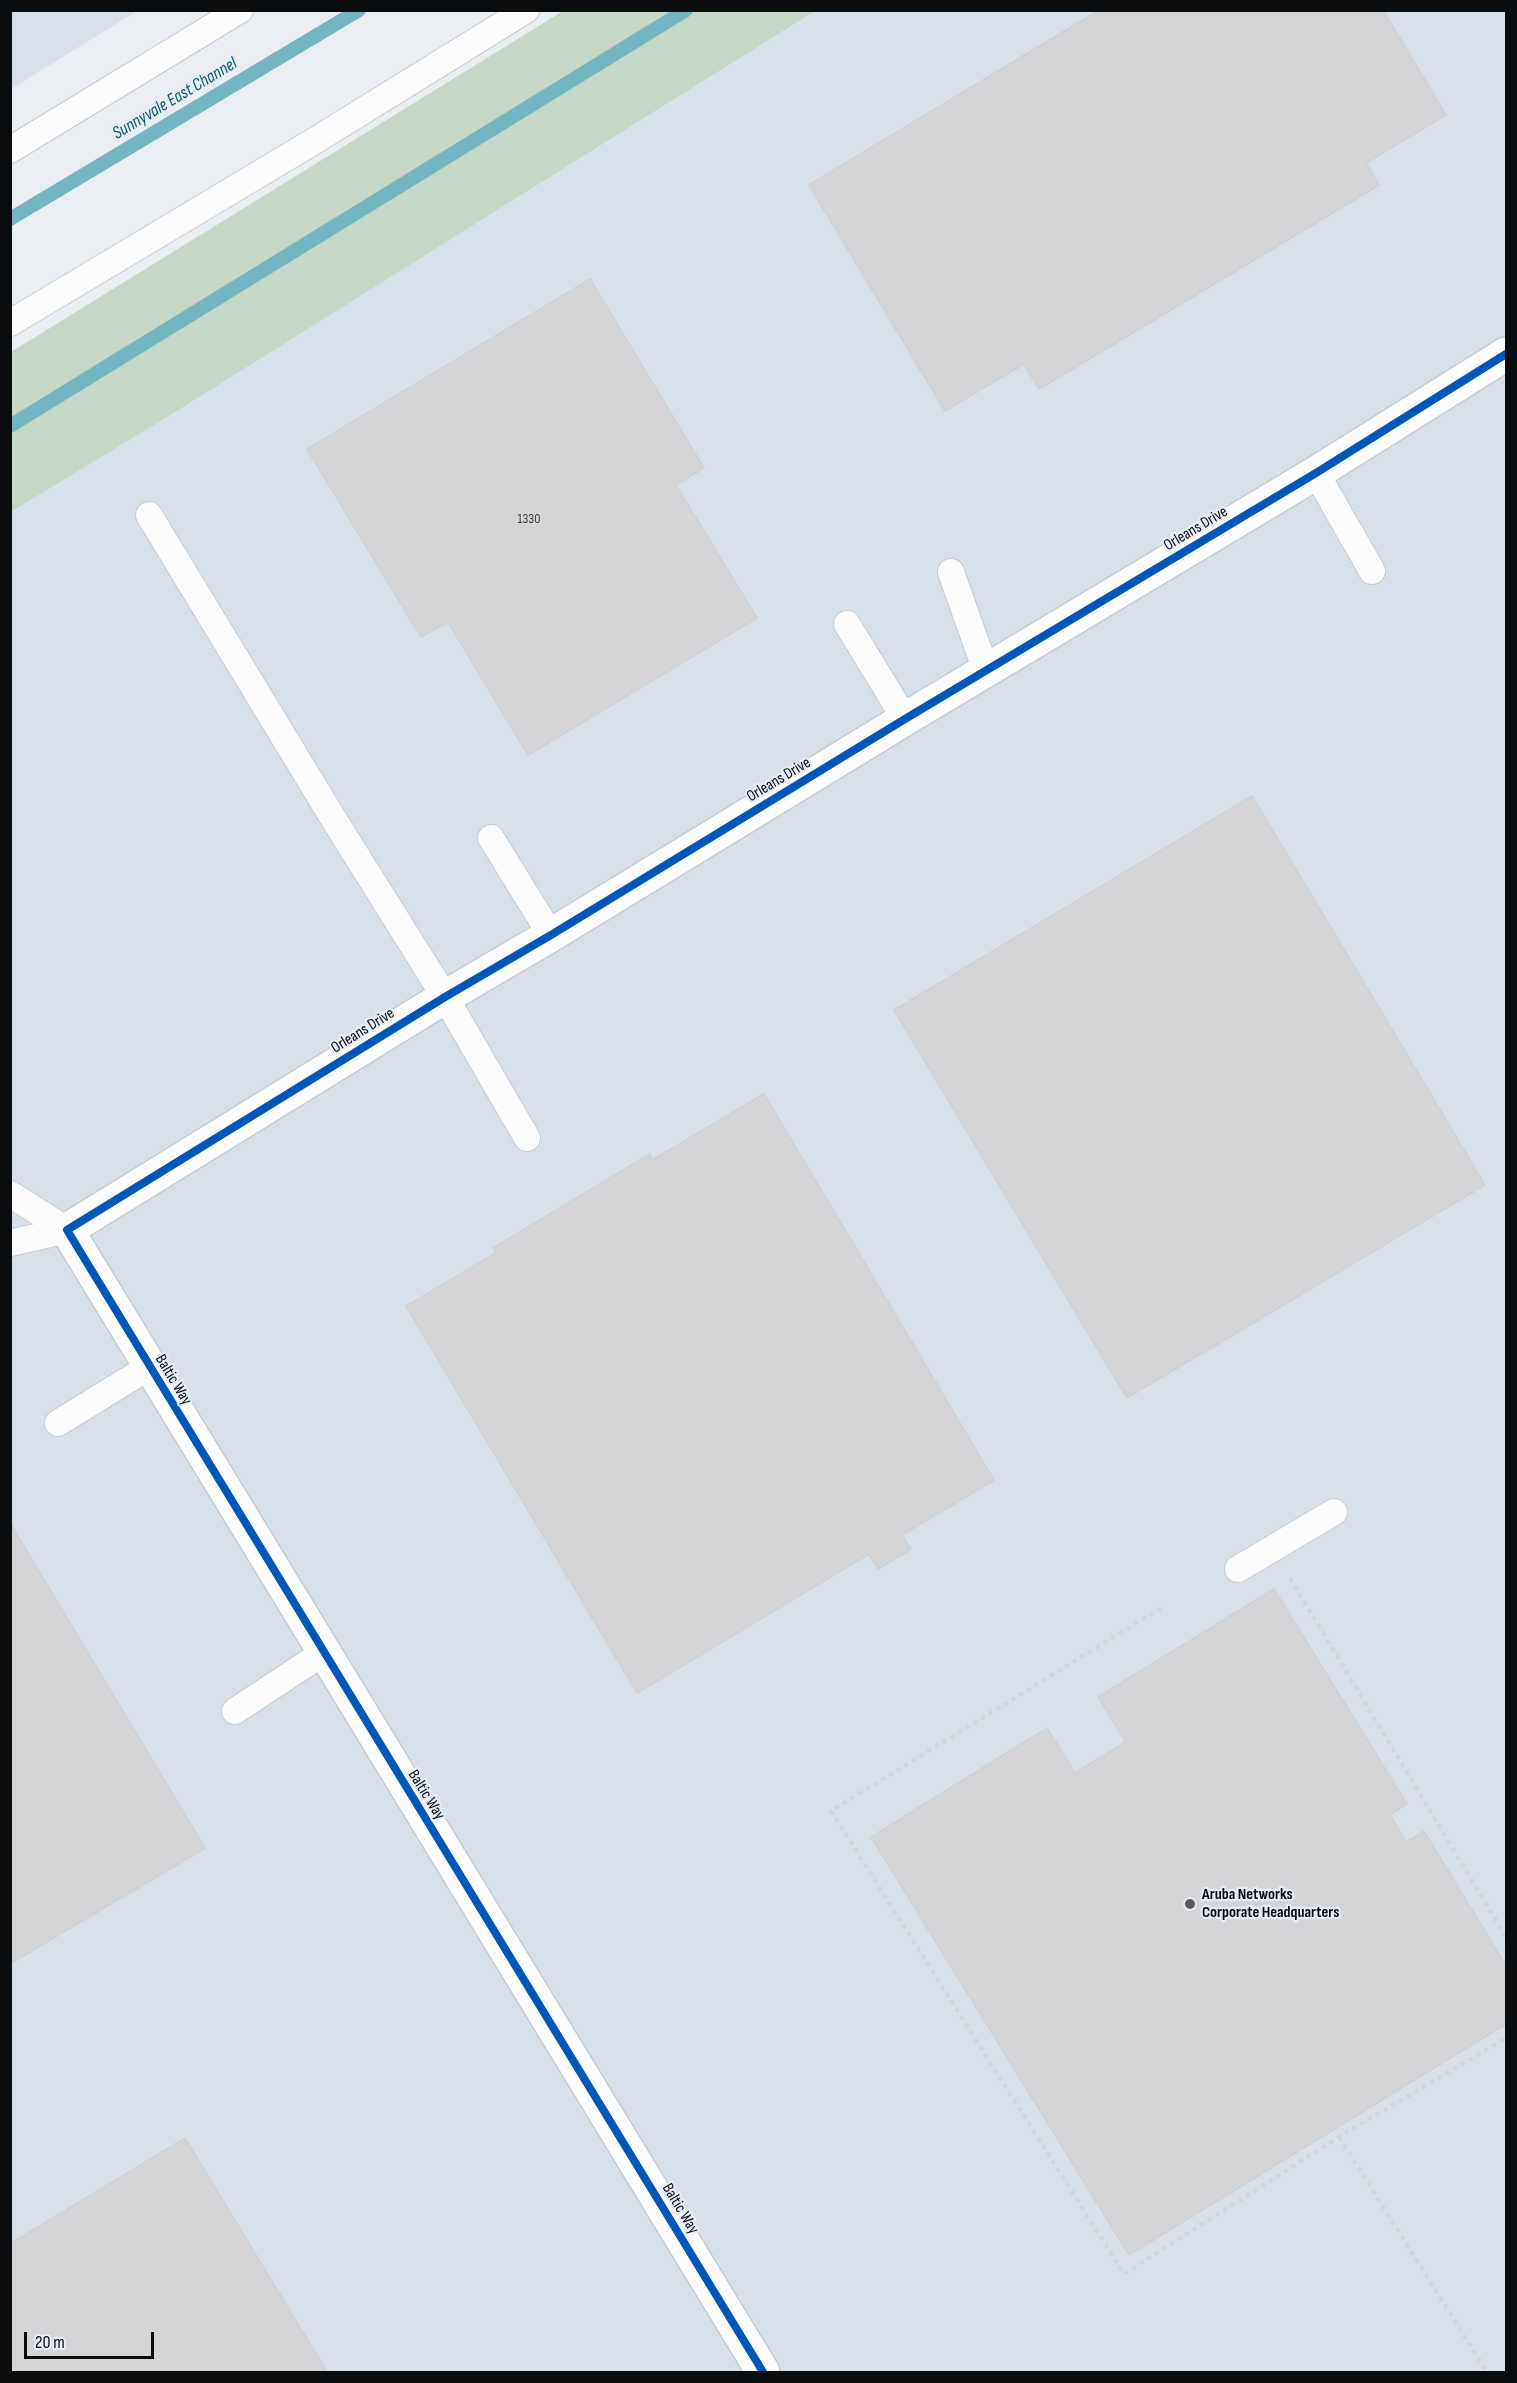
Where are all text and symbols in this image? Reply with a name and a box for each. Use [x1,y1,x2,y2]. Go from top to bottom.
water label: Sunnyvale East Channel [109,53,241,145]
street label: Orleans Drive [1161,502,1231,556]
house number: 1330 [518,511,540,527]
street label: Orleans Drive [744,753,814,807]
street label: Orleans Drive [328,1004,398,1058]
street label: Baltic Way [151,1351,195,1409]
street label: Baltic Way [403,1766,449,1824]
place label: Aruba Networks Corporate Headquarters [1202,1885,1339,1923]
marker: Aruba Networks Corporate Headquarters [1183,1897,1197,1911]
street label: Baltic Way [658,2180,702,2238]
scale bar [27,2320,158,2358]
text: 20 m [35,2332,65,2353]

